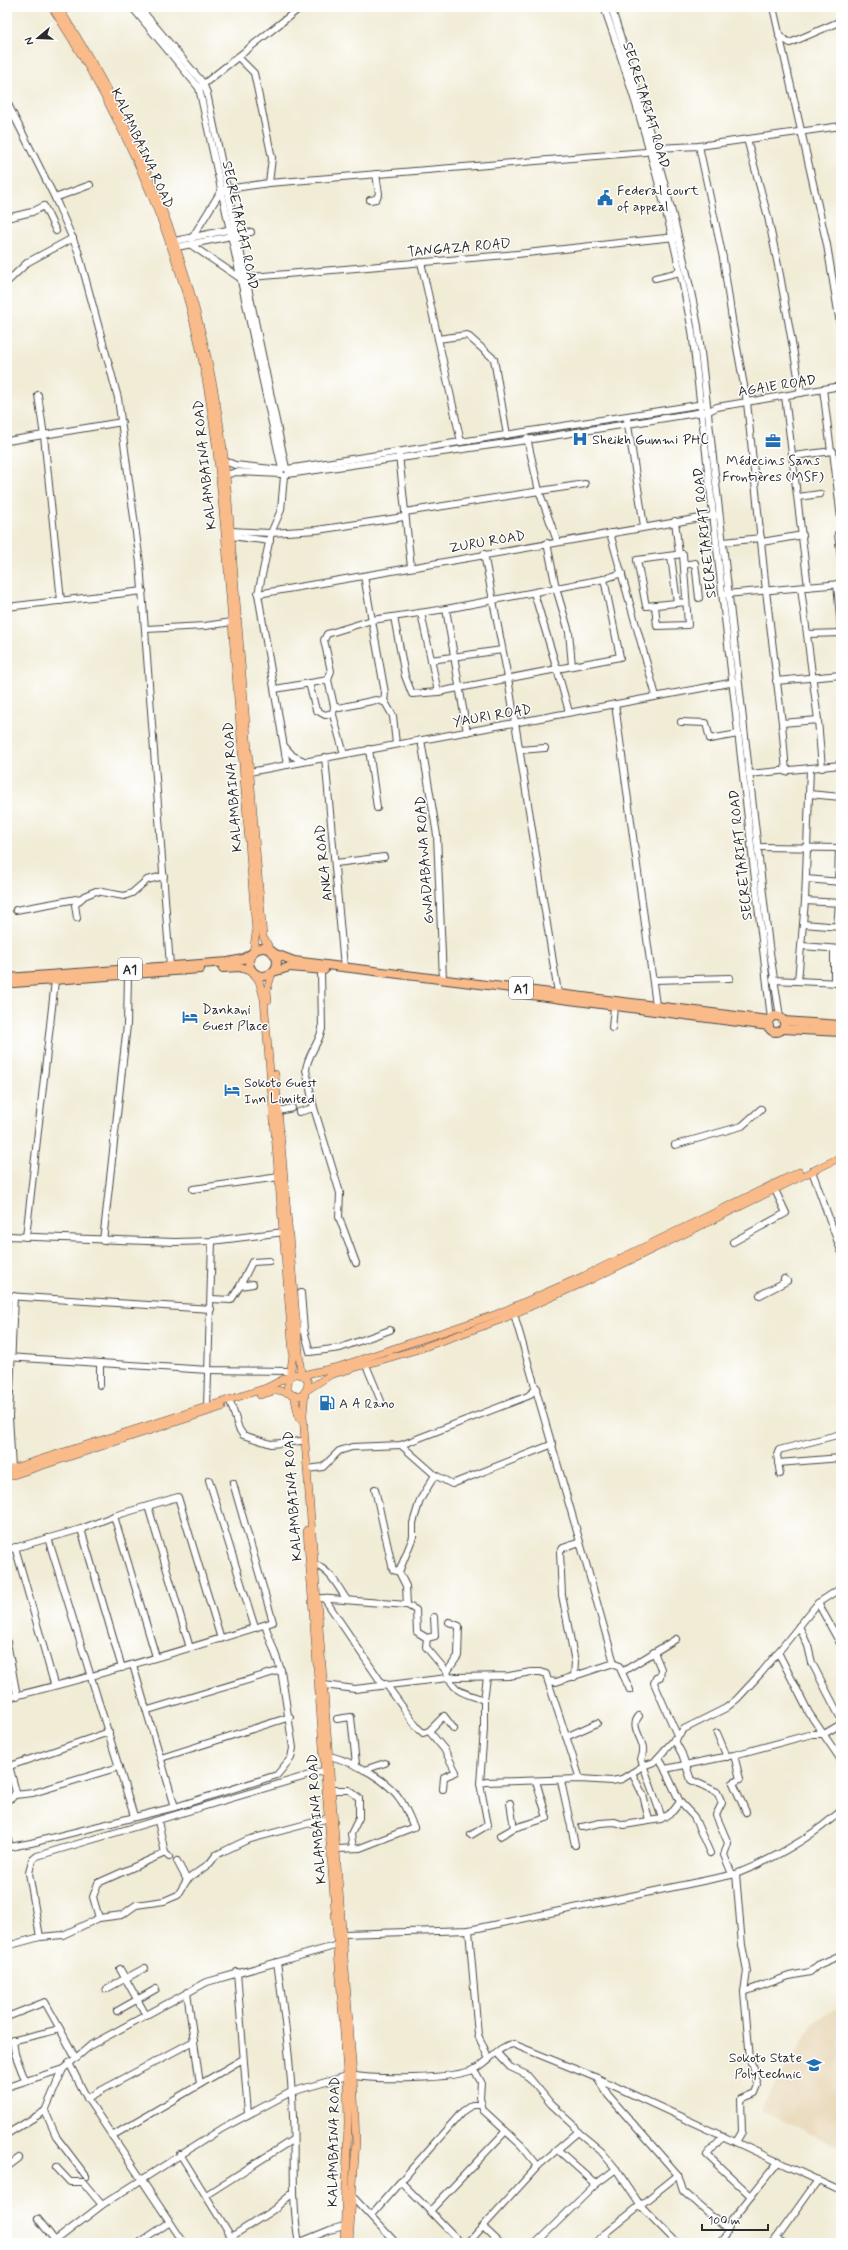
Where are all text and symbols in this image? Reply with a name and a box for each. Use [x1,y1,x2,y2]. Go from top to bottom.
north arrow [18,18,58,58]
text: N [22,35,37,47]
street label: SECRETARIAT ROAD [618,40,674,171]
street label: KALAMBAINA ROAD [106,85,178,211]
street label: SECRETARIAT ROAD [218,159,262,291]
place label: Federal court of appeal [617,182,700,216]
public building icon: Federal court of appeal [596,189,614,207]
street label: TANGAZA ROAD [407,235,512,261]
street label: AGAIE ROAD [737,371,818,401]
street label: KALAMBAINA ROAD [189,399,221,531]
hospital icon: Sheikh Gummi PHC [571,430,589,448]
place label: Sheikh Gummi PHC [592,431,709,449]
office icon: Médecins Sans Frontières (MSF) [764,432,782,450]
place label: Médecins Sans Frontières (MSF) [722,452,824,486]
street label: SECRETARIAT ROAD [689,467,721,599]
street label: ZURU ROAD [448,526,527,558]
street label: YAURI ROAD [451,700,533,732]
street label: KALAMBAINA ROAD [219,721,247,853]
street label: SECRETARIAT ROAD [725,789,757,921]
street label: GWADABAWA ROAD [412,795,438,925]
street label: ANKA ROAD [311,824,337,902]
road number: A1 [118,958,142,980]
road number: A1 [509,977,533,999]
place label: Dankani Guest Place [202,1001,268,1035]
hotel icon: Dankani Guest Place [181,1008,199,1026]
place label: Sokoto Guest Inn Limited [244,1074,317,1108]
hotel icon: Sokoto Guest Inn Limited [223,1081,241,1099]
fuel station icon: A A Rano [318,1394,336,1412]
place label: A A Rano [339,1395,395,1413]
street label: KALAMBAINA ROAD [279,1430,307,1562]
street label: KALAMBAINA ROAD [303,1753,331,1885]
place label: Sokoto State Polytechnic [729,2049,803,2083]
school or university icon: Sokoto State Polytechnic [805,2056,823,2074]
street label: KALAMBAINA ROAD [324,2077,344,2207]
scale bar [702,2206,768,2232]
text: 100 m [708,2213,740,2229]

